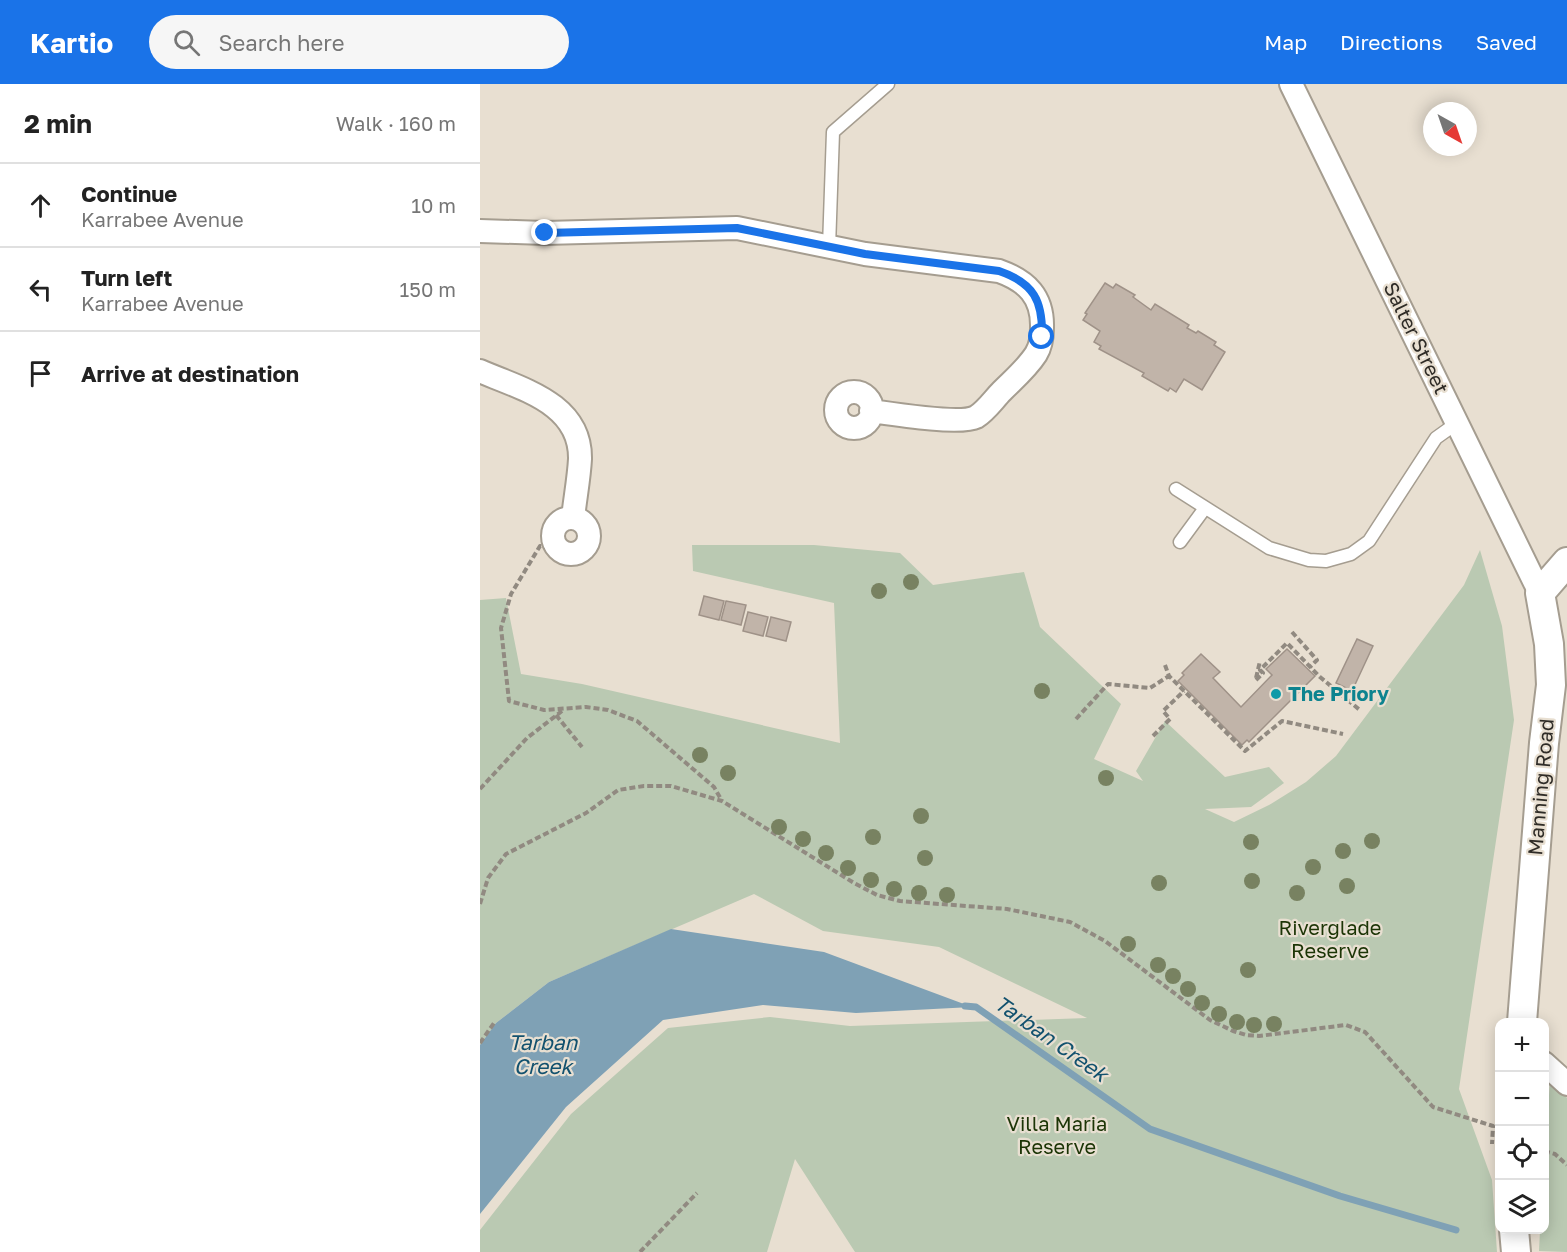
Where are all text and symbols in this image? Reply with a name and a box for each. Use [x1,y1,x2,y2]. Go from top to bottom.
search box [149,15,569,69]
text: Kartio [30,26,113,59]
icon: search [170,26,203,59]
text: Search here [218,29,344,56]
text: Map [1264,29,1307,55]
text: Directions [1340,29,1443,55]
text: Saved [1476,29,1537,55]
north arrow [1423,102,1477,156]
text: 2 min [24,108,92,139]
text: Walk · 160 m [336,111,456,135]
text: Continue [81,180,177,207]
icon: ahead [24,189,57,222]
text: 10 m [411,193,456,217]
text: Karrabee Avenue [81,207,244,231]
route end [531,219,557,245]
text: Turn left [81,264,172,291]
icon: left [24,273,57,306]
text: 150 m [400,277,456,301]
street label: Salter Street [1379,278,1454,398]
text: Karrabee Avenue [81,291,244,315]
route start [1028,323,1054,349]
icon: arrive [24,357,57,390]
text: Arrive at destination [81,360,299,387]
place label: The Priory [1288,681,1389,705]
marker: The Priory [1269,687,1283,701]
street label: Manning Road [1522,718,1558,856]
park label: Riverglade Reserve [1279,915,1381,962]
water label: Tarban Creek [990,989,1115,1088]
map controls [1495,1018,1549,1234]
button: + [1495,1018,1549,1072]
water label: Tarban Creek [509,1029,579,1079]
button: − [1495,1072,1549,1126]
park label: Villa Maria Reserve [1007,1111,1107,1158]
button: locate [1495,1126,1549,1180]
button: layers [1495,1180,1549,1234]

